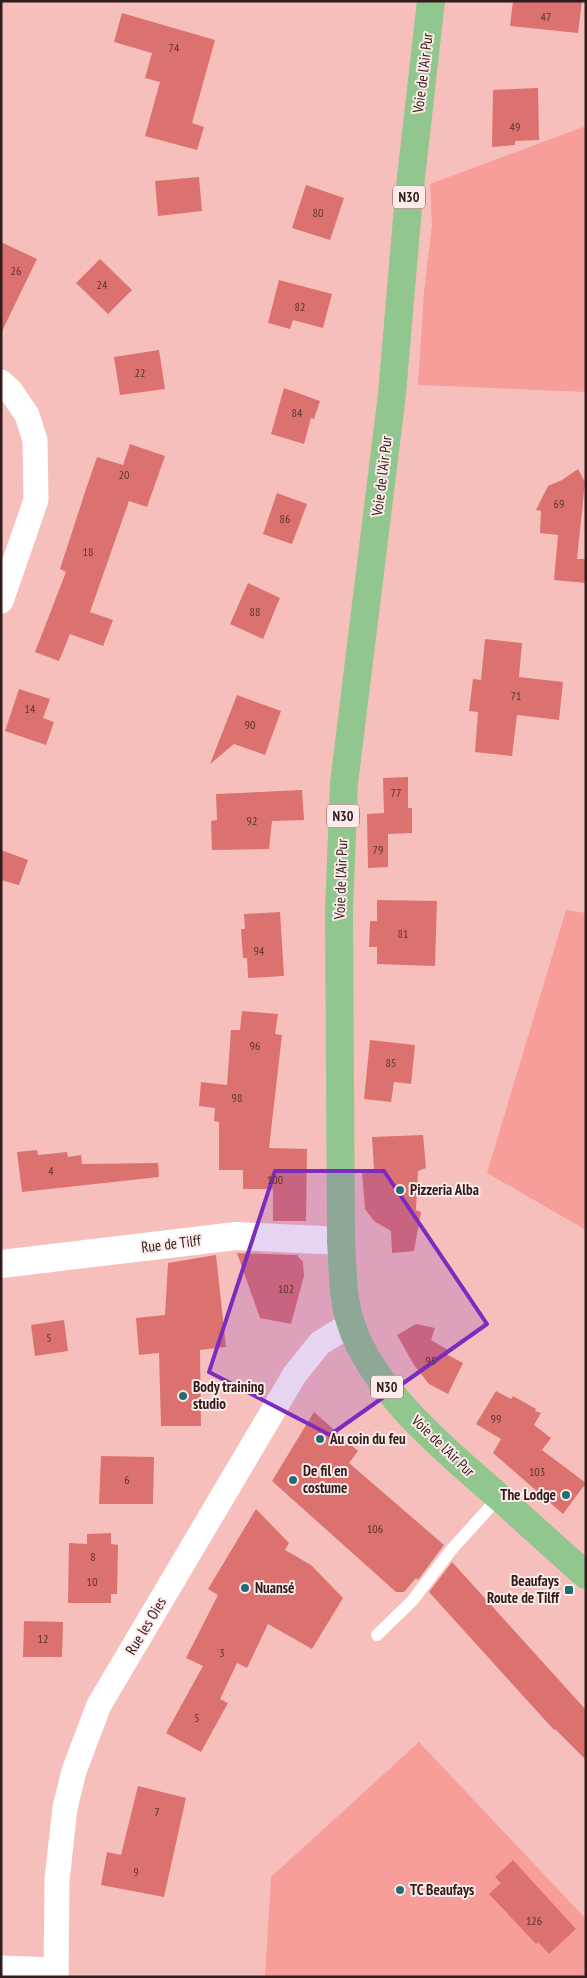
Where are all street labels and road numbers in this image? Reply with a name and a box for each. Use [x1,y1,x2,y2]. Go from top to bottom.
street label: Voie de l'Air Pur [408,31,437,115]
road number: N30 [393,186,425,208]
street label: Voie de l'Air Pur [367,434,396,518]
road number: N30 [327,804,359,828]
street label: Voie de l'Air Pur [330,838,351,921]
street label: Rue de Tilff [140,1230,203,1257]
road number: N30 [371,1375,403,1398]
street label: Voie de l'Air Pur [407,1410,480,1481]
street label: Rue les Oies [121,1594,170,1658]

